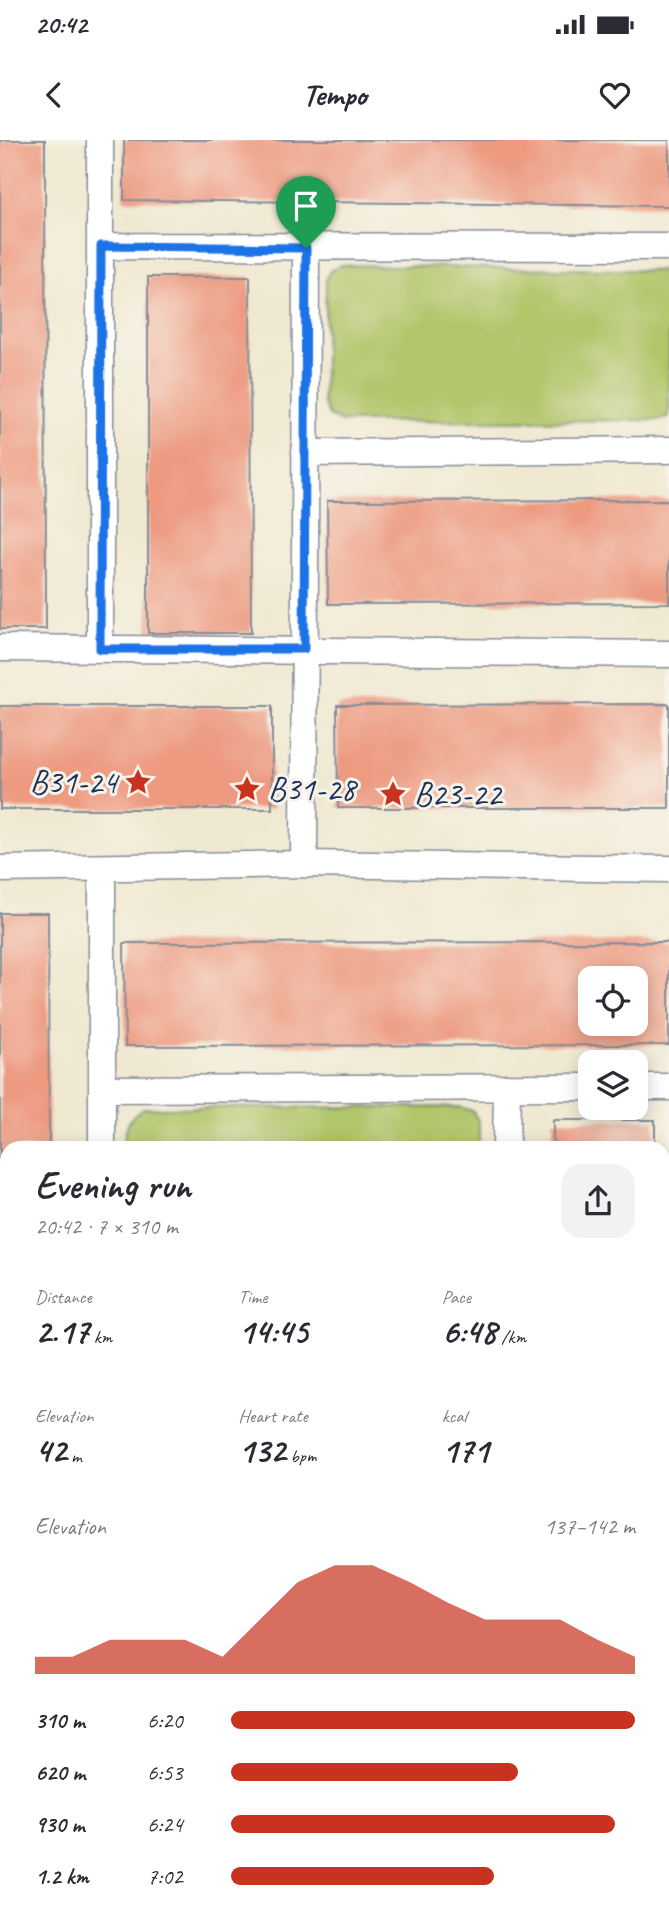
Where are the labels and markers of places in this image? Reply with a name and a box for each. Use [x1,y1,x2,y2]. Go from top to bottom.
pin [276,176,336,248]
place label: B31-24 [30,761,120,803]
place icon: B31-24 [123,767,153,797]
place label: B31-28 [268,768,358,810]
place label: B23-22 [414,773,504,815]
place icon: B31-28 [232,774,262,804]
place icon: B23-22 [378,779,408,809]

